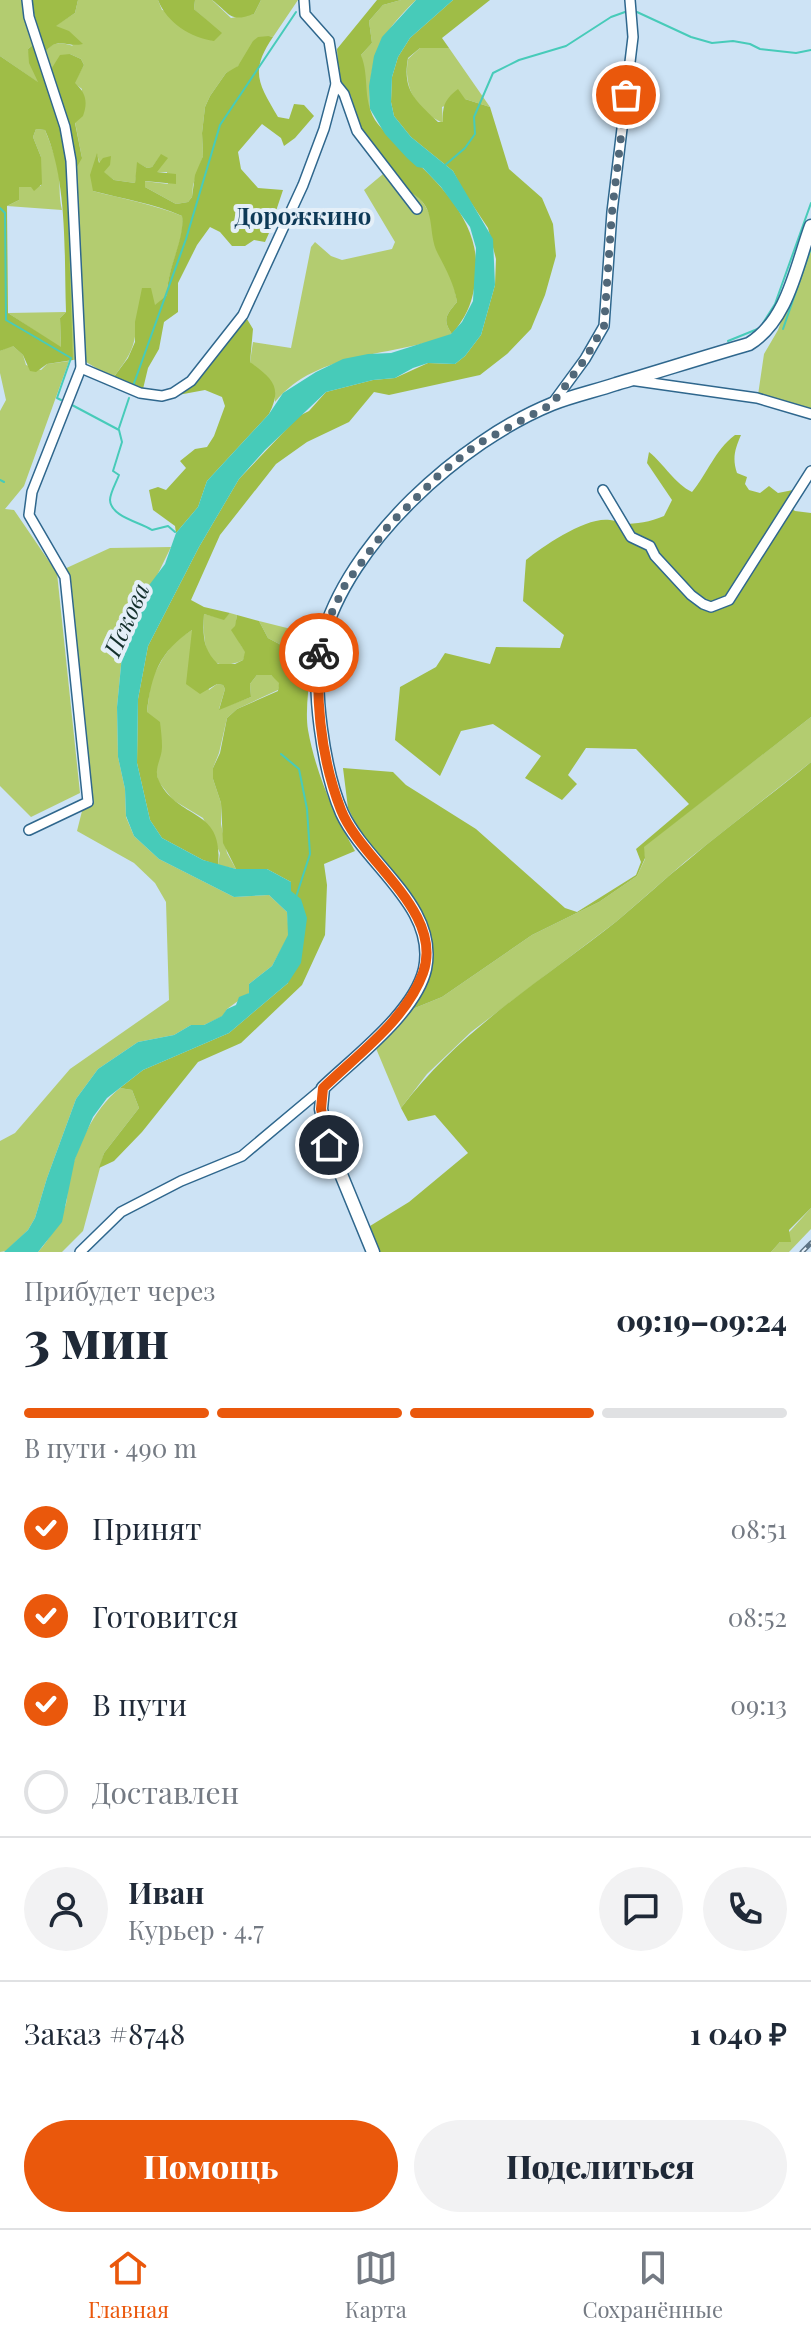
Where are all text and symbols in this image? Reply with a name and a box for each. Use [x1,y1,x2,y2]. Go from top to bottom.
pin [592,61,660,129]
icon: bag [604,73,648,117]
district label: Дорожкино [235,199,371,231]
water label: Пскова [94,577,155,662]
courier [279,613,359,693]
icon: bike [297,631,341,675]
pin [295,1111,363,1179]
icon: home [307,1123,351,1167]
text: Прибудет через [24,1273,216,1308]
text: 09:19–09:24 [616,1300,787,1340]
text: 3 мин [24,1303,169,1372]
text: В пути · 490 m [24,1430,197,1465]
icon: check [24,1506,68,1550]
text: Принят [92,1508,202,1548]
text: 08:51 [731,1511,787,1546]
icon: check [24,1594,68,1638]
text: Готовится [92,1596,238,1636]
text: 08:52 [728,1599,787,1634]
icon: check [24,1682,68,1726]
text: В пути [92,1684,187,1724]
text: 09:13 [730,1687,787,1722]
text: Доставлен [92,1772,239,1812]
button: person [24,1867,108,1951]
button: chat [599,1867,683,1951]
button: phone [703,1867,787,1951]
text: Иван [128,1872,204,1912]
text: Курьер · 4.7 [128,1912,264,1947]
text: Заказ #8748 [24,2013,185,2053]
text: 1 040 ₽ [690,2013,787,2053]
button: Помощь [24,2120,398,2212]
button: Поделиться [414,2120,787,2212]
tab: Главная [88,2246,169,2324]
tab: Карта [345,2246,407,2324]
tab: Сохранённые [582,2246,723,2324]

